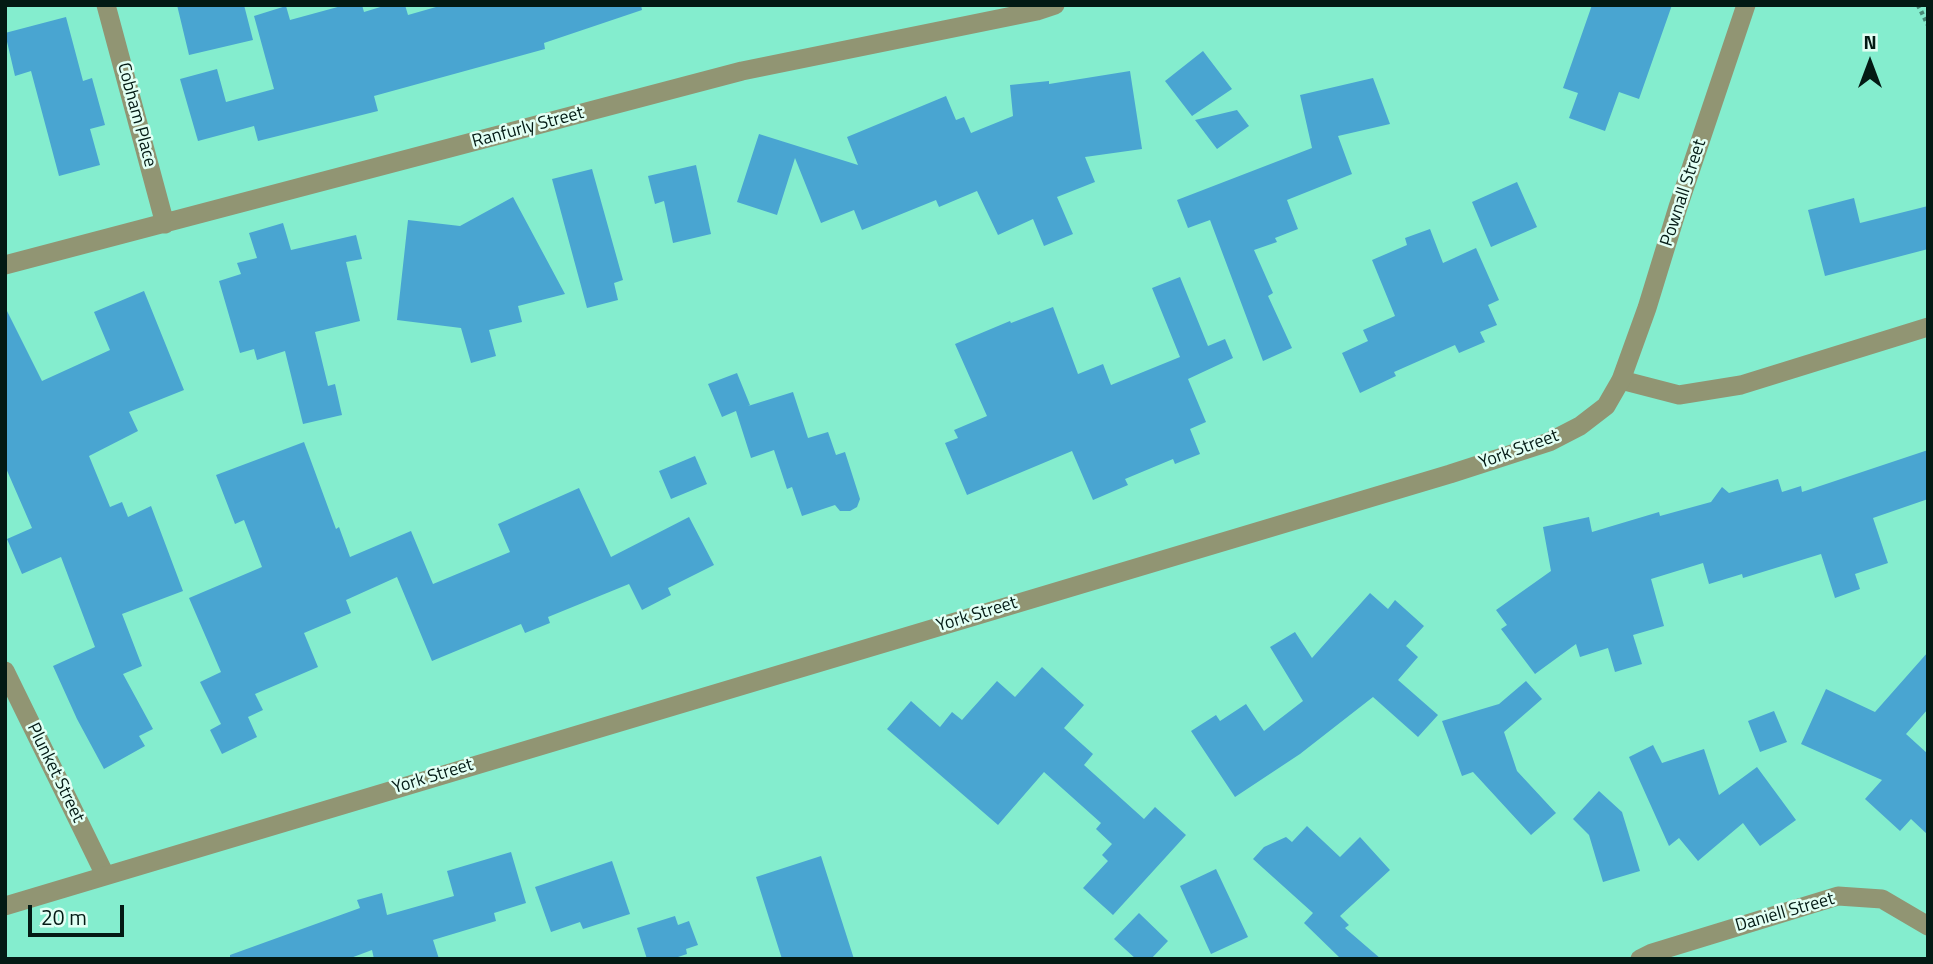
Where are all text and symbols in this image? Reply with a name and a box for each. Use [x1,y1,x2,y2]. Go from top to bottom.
text: N [1863,27,1877,56]
north arrow [1835,28,1905,98]
street label: Cobham Place [112,61,160,169]
street label: Ranfurly Street [470,103,586,153]
street label: Pownall Street [1657,137,1711,249]
street label: York Street [1476,426,1562,474]
street label: York Street [934,593,1020,637]
street label: Plunket Street [22,720,88,826]
street label: York Street [390,755,476,799]
street label: Daniell Street [1733,889,1837,937]
scale bar [32,890,128,934]
text: 20 m [41,901,87,933]

